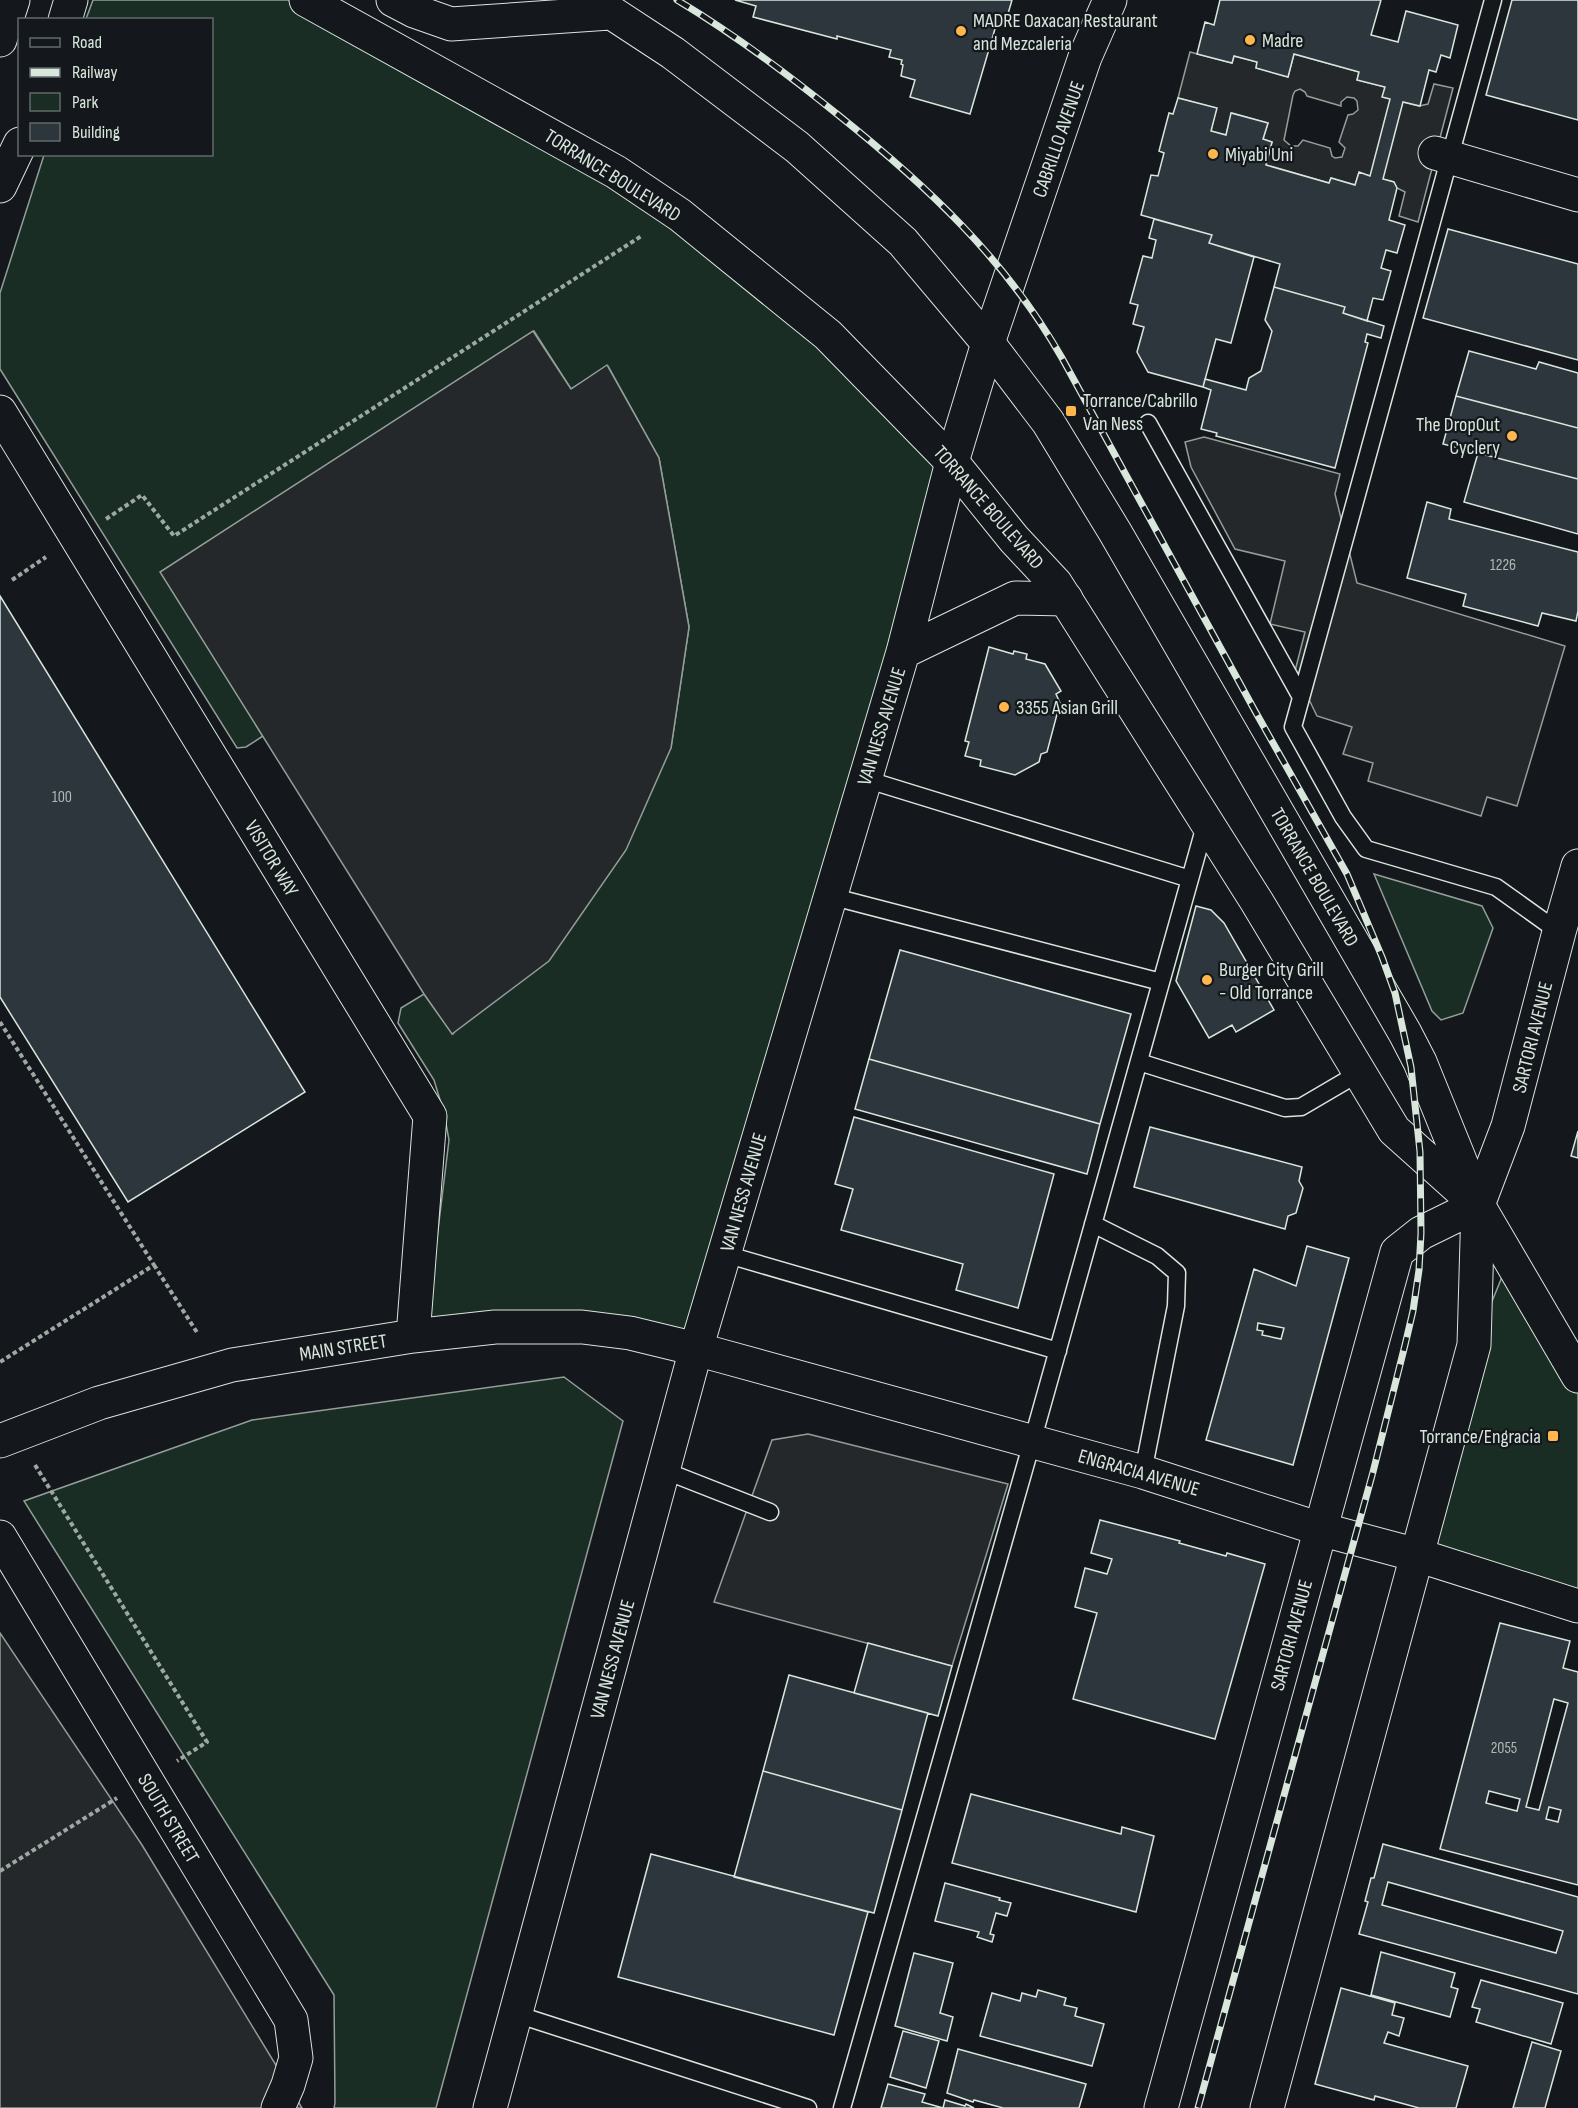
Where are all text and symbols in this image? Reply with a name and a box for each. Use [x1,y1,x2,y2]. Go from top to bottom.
place label: MADRE Oaxacan Restaurant and Mezcaleria [973,9,1158,56]
legend [18,18,213,156]
marker: MADRE Oaxacan Restaurant and Mezcaleria [954,24,968,38]
place label: Madre [1262,29,1303,53]
text: Road [72,32,102,53]
marker: Madre [1243,33,1257,47]
text: Railway [72,62,117,83]
street label: CABRILLO AVENUE [1028,78,1090,201]
text: Park [72,92,98,113]
text: Building [72,122,120,143]
street label: TORRANCE BOULEVARD [540,124,685,227]
place label: Miyabi Uni [1225,143,1293,167]
marker: Miyabi Uni [1206,147,1220,161]
place label: Torrance/Cabrillo Van Ness [1083,389,1198,436]
marker: Torrance/Cabrillo Van Ness [1064,404,1078,418]
place label: The DropOut Cyclery [1416,413,1500,460]
marker: The DropOut Cyclery [1505,429,1519,443]
street label: TORRANCE BOULEVARD [928,441,1049,574]
house number: 1226 [1490,556,1516,575]
street label: VAN NESS AVENUE [853,664,911,788]
place label: 3355 Asian Grill [1016,696,1118,720]
marker: 3355 Asian Grill [997,700,1011,714]
house number: 100 [52,788,72,807]
street label: TORRANCE BOULEVARD [1265,804,1364,951]
street label: VISITOR WAY [239,816,303,901]
place label: Burger City Grill - Old Torrance [1219,958,1324,1005]
marker: Burger City Grill - Old Torrance [1200,973,1214,987]
street label: SARTORI AVENUE [1508,979,1558,1095]
street label: VAN NESS AVENUE [716,1130,772,1254]
street label: MAIN STREET [298,1329,389,1367]
place label: Torrance/Engracia [1419,1425,1541,1449]
marker: Torrance/Engracia [1546,1429,1560,1443]
street label: ENGRACIA AVENUE [1075,1444,1202,1502]
street label: SARTORI AVENUE [1266,1577,1318,1693]
street label: VAN NESS AVENUE [586,1597,640,1721]
house number: 2055 [1491,1739,1517,1758]
street label: SOUTH STREET [132,1769,204,1868]

